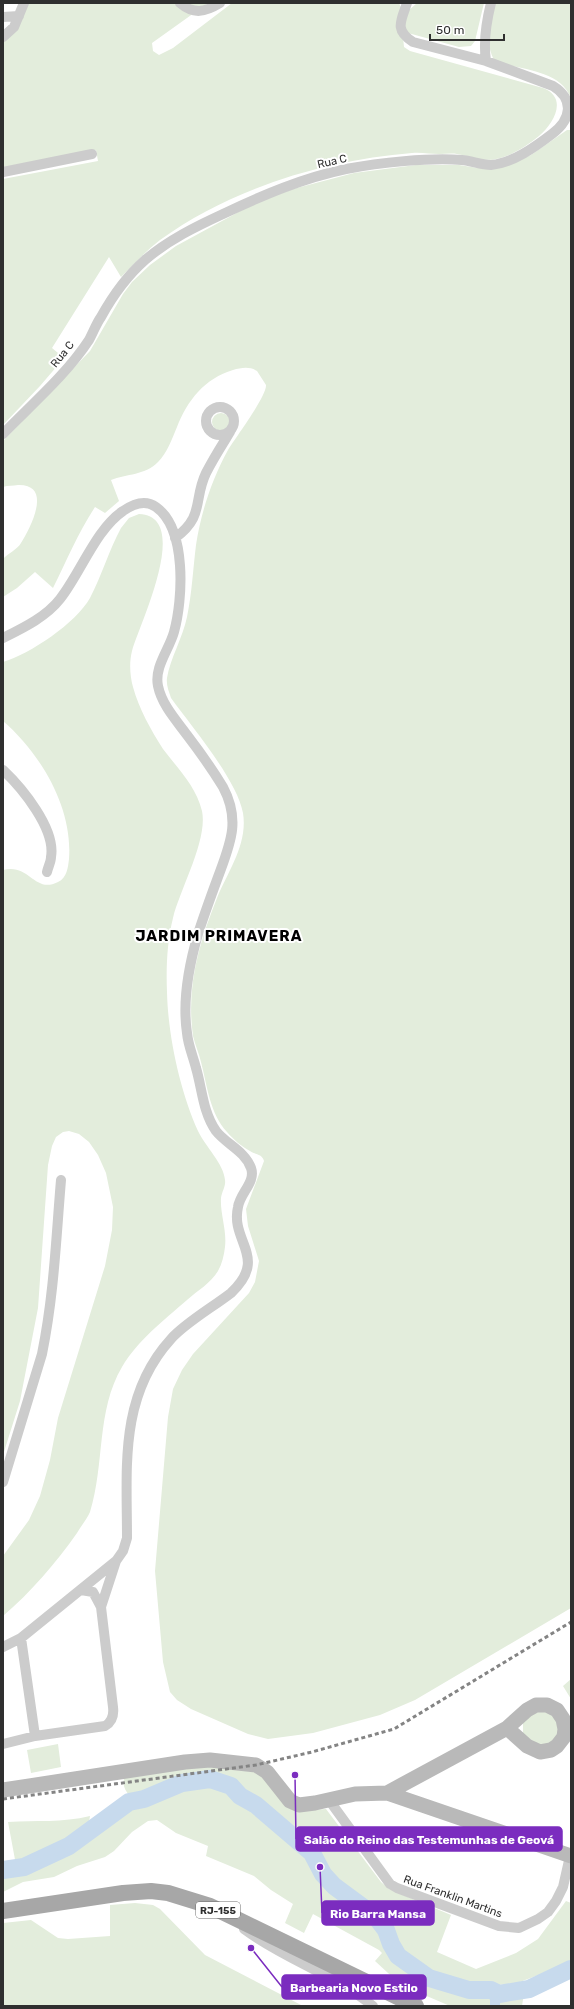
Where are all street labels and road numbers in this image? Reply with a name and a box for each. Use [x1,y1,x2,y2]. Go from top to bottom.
street label: Rua C [316,152,348,171]
street label: Rua C [48,339,77,370]
street label: Rua Franklin Martins [402,1873,504,1921]
road number: RJ-155 [196,1902,240,1918]

